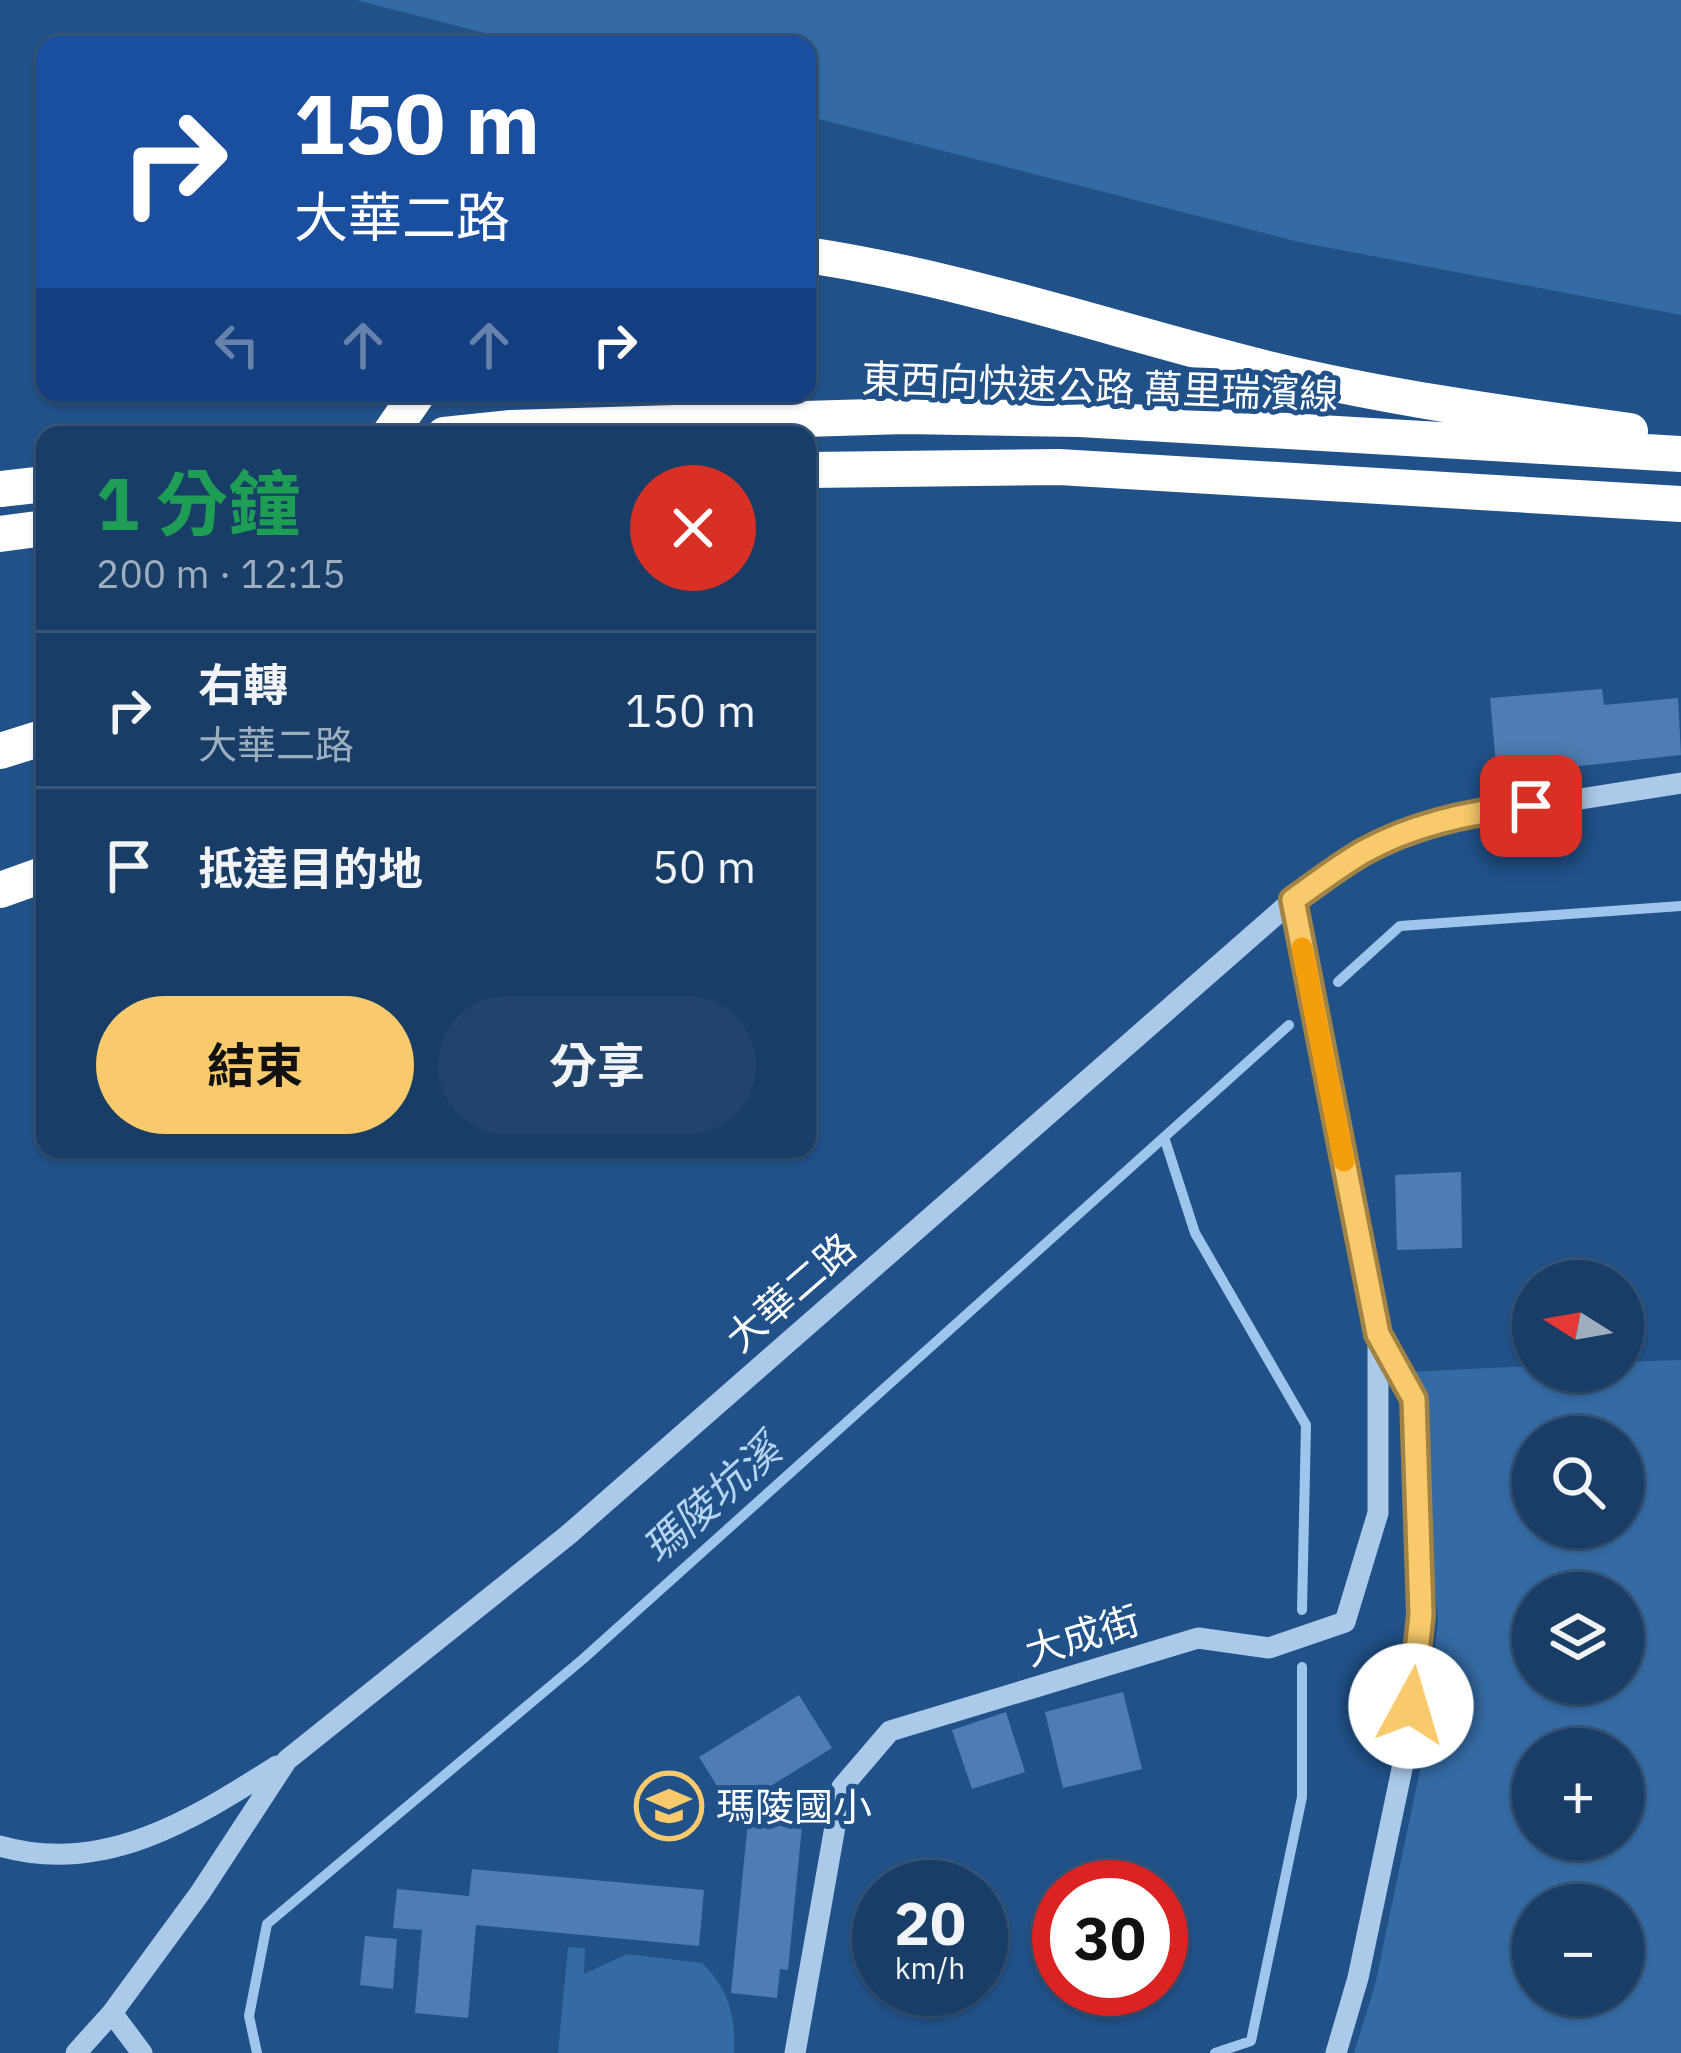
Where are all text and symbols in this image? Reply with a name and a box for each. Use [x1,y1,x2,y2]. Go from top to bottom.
text: 150 m [294,68,540,177]
icon: right [96,84,252,240]
text: 大華二路 [294,182,510,252]
icon: left [204,312,270,378]
icon: ahead [330,312,396,378]
icon: ahead [456,312,522,378]
icon: right [582,312,648,378]
street label: 東西向快速公路 萬里瑞濱線 [861,352,1339,420]
text: 1 分鐘 [96,456,300,550]
button: close [630,465,756,591]
text: 200 m · 12:15 [96,548,346,599]
text: 右轉 [198,655,288,713]
icon: right [96,677,162,743]
text: 150 m [625,681,756,739]
text: 大華二路 [198,719,354,770]
pin [1480,755,1582,857]
icon: arrive [1498,773,1564,839]
icon: arrive [96,833,162,899]
text: 50 m [652,837,756,895]
text: 抵達目的地 [198,839,423,897]
button: 結束 [96,996,414,1134]
button: 分享 [438,996,756,1134]
street label: 大華二路 [714,1222,866,1362]
north arrow [1512,1260,1644,1392]
map controls [1512,1260,1644,2016]
button: search [1512,1416,1644,1548]
water label: 瑪陵坑溪 [630,1419,796,1576]
button: layers [1512,1572,1644,1704]
street label: 大成街 [1019,1594,1145,1676]
position arrow [1348,1643,1474,1769]
button: + [1512,1728,1644,1860]
school or university icon: 瑪陵國小 [634,1771,704,1841]
place label: 瑪陵國小 [716,1781,872,1832]
speed limit sign: 30 [1032,1860,1188,2016]
text: 20 [894,1883,966,1962]
button: − [1512,1884,1644,2016]
text: km/h [895,1948,965,1987]

